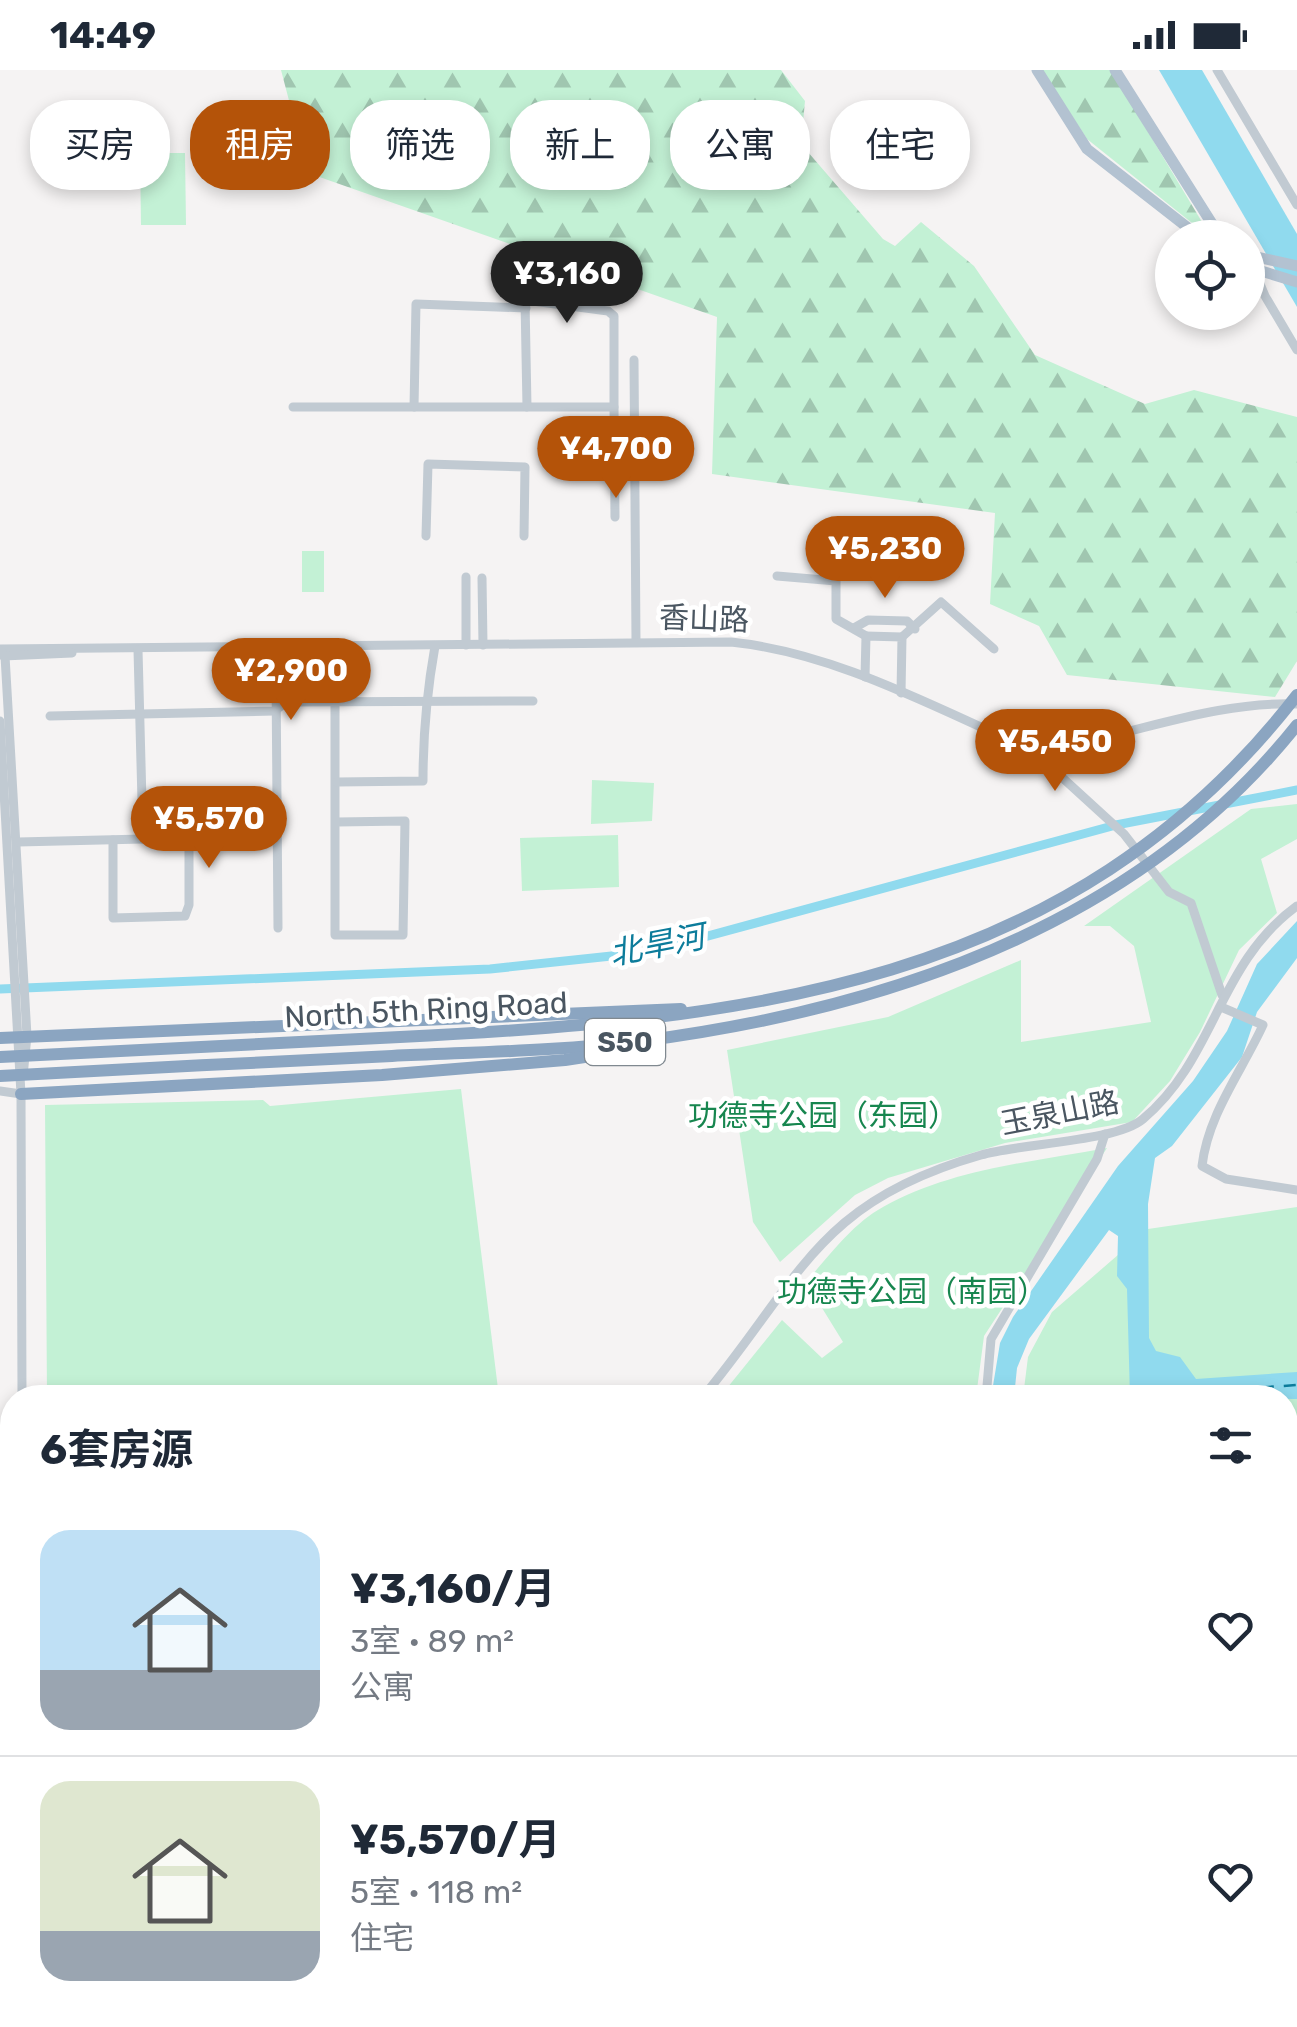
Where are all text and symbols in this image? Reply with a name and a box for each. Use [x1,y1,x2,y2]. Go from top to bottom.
text: 14:49 [50,12,156,58]
chip: 买房 [30,100,170,190]
chip: 租房 [190,100,330,190]
chip: 筛选 [350,100,490,190]
chip: 新上 [510,100,650,190]
chip: 公寓 [670,100,810,190]
chip: 住宅 [830,100,970,190]
map controls [1155,220,1265,330]
button: locate [1155,220,1265,330]
pin: ¥3,160 [486,241,648,326]
text: ¥3,160 [513,254,621,292]
pin: ¥4,700 [535,416,697,501]
text: ¥4,700 [559,429,673,467]
pin: ¥5,230 [804,516,966,601]
text: ¥5,230 [827,529,943,567]
street label: 香山路 [658,599,750,639]
pin: ¥2,900 [210,638,372,723]
text: ¥2,900 [234,651,348,689]
pin: ¥5,450 [974,709,1136,794]
text: ¥5,450 [997,722,1113,760]
pin: ¥5,570 [128,786,290,871]
text: ¥5,570 [153,799,265,837]
water label: 北旱河 [606,916,714,973]
street label: North 5th Ring Road [284,985,568,1035]
road number: S50 [585,1019,665,1065]
street label: 玉泉山路 [998,1084,1122,1142]
park label: 功德寺公园（东园） [688,1098,958,1134]
park label: 功德寺公园（南园） [777,1274,1047,1310]
icon: filters [1203,1418,1258,1473]
text: 6套房源 [40,1425,193,1475]
text: ¥3,160/月 [350,1564,556,1614]
icon: home [120,1570,240,1690]
icon: heart [1203,1603,1258,1658]
text: 3室 · 89 m² [350,1622,514,1660]
text: 公寓 [350,1668,414,1706]
text: ¥5,570/月 [350,1815,561,1865]
icon: home [120,1821,240,1941]
icon: heart [1203,1854,1258,1909]
text: 5室 · 118 m² [350,1873,522,1911]
text: 住宅 [350,1919,414,1957]

